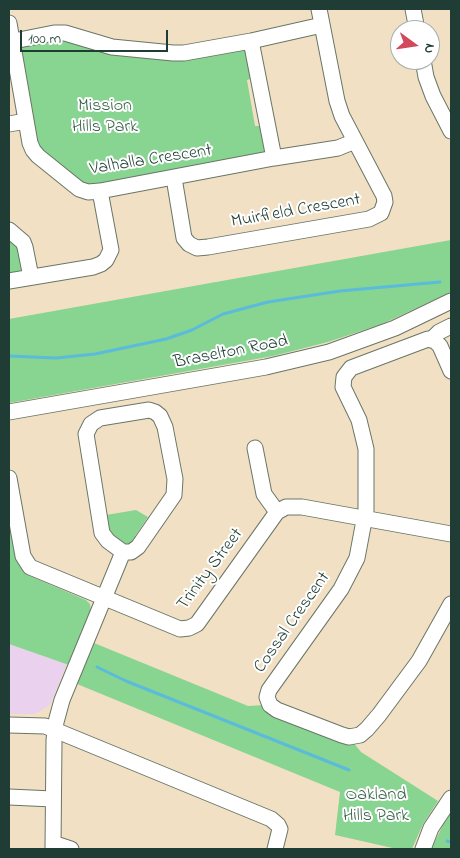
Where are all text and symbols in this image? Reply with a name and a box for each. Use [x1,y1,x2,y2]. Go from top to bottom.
scale bar [22,20,170,52]
north arrow [390,20,440,70]
text: 100 m [28,28,61,50]
text: N [418,41,440,56]
park label: Mission Hills Park [72,96,138,138]
street label: Valhalla Crescent [88,141,214,181]
street label: Muirfield Crescent [230,190,362,234]
street label: Braselton Road [172,331,290,375]
street label: Trinity Street [173,525,249,615]
street label: Cossal Crescent [250,568,336,678]
park label: Oakland Hills Park [343,785,409,828]

